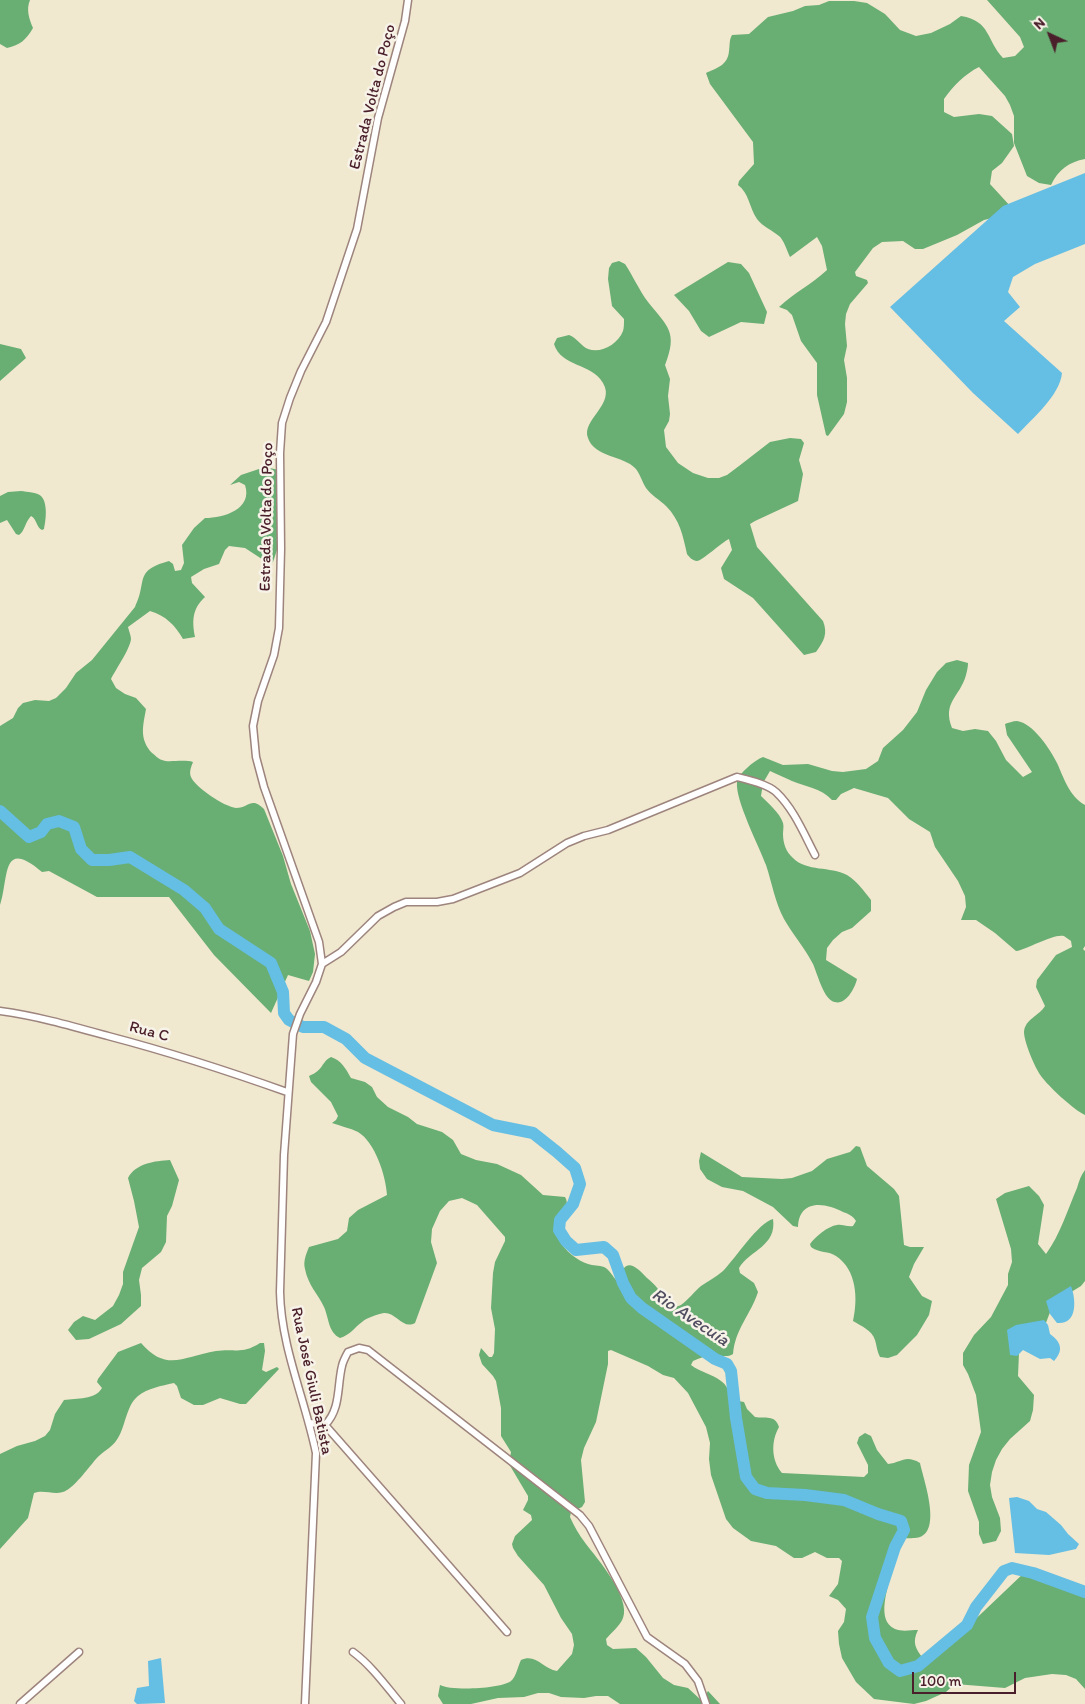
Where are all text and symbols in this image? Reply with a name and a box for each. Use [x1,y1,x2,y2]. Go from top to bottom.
north arrow [1025,10,1075,60]
text: N [1030,14,1049,33]
street label: Estrada Volta do Poço [346,22,400,172]
street label: Estrada Volta do Poço [256,442,278,592]
street label: Rua C [127,1018,171,1046]
water label: Rio Avecuía [647,1284,733,1352]
street label: Rua José Giuli Batista [286,1306,336,1456]
scale bar [915,1662,1019,1694]
text: 100 m [920,1672,961,1690]

